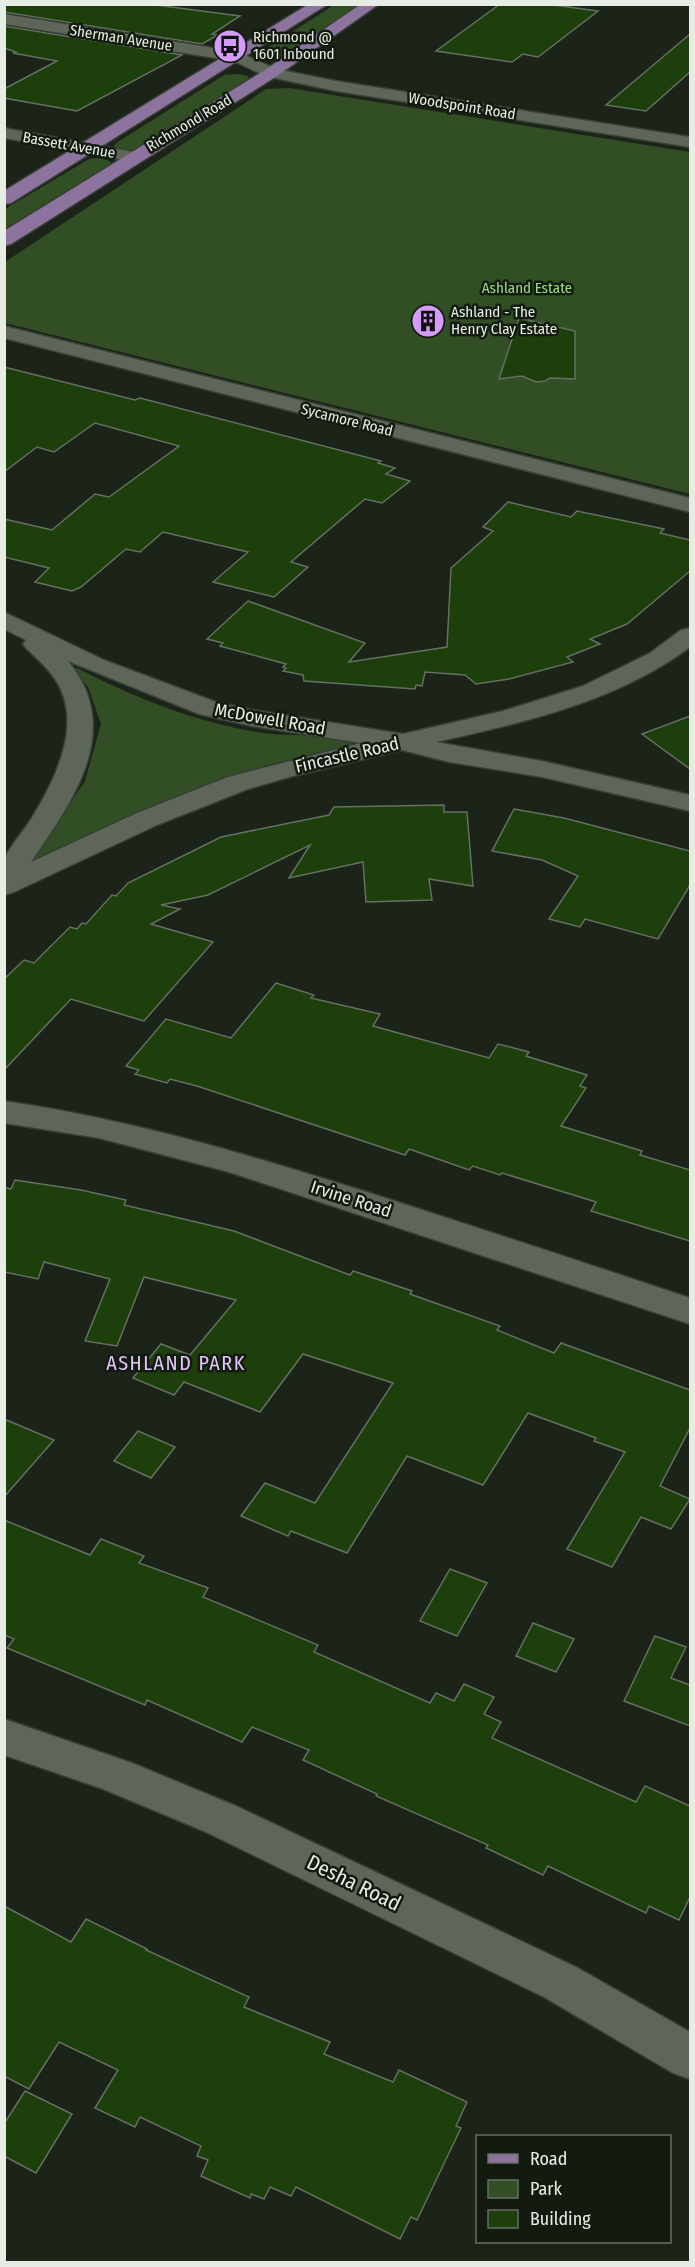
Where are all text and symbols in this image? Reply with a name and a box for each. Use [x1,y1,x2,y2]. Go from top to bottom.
street label: Sherman Avenue [69,21,173,55]
bus stop icon: Richmond @ 1601 Inbound [212,28,248,64]
place label: Richmond @ 1601 Inbound [253,28,335,63]
street label: Woodspoint Road [407,89,517,123]
street label: Richmond Road [143,90,235,156]
street label: Bassett Avenue [21,128,117,162]
park label: Ashland Estate [482,279,572,297]
building icon: Ashland - The Henry Clay Estate [410,303,446,339]
place label: Ashland - The Henry Clay Estate [451,303,557,338]
street label: Sycamore Road [299,400,395,440]
street label: McDowell Road [213,698,327,740]
street label: Fincastle Road [293,732,401,778]
street label: Irvine Road [308,1176,394,1222]
district label: ASHLAND PARK [106,1351,246,1375]
street label: Desha Road [303,1849,405,1917]
legend [476,2135,671,2243]
text: Road [530,2148,567,2170]
text: Park [530,2178,563,2200]
text: Building [530,2208,591,2230]

